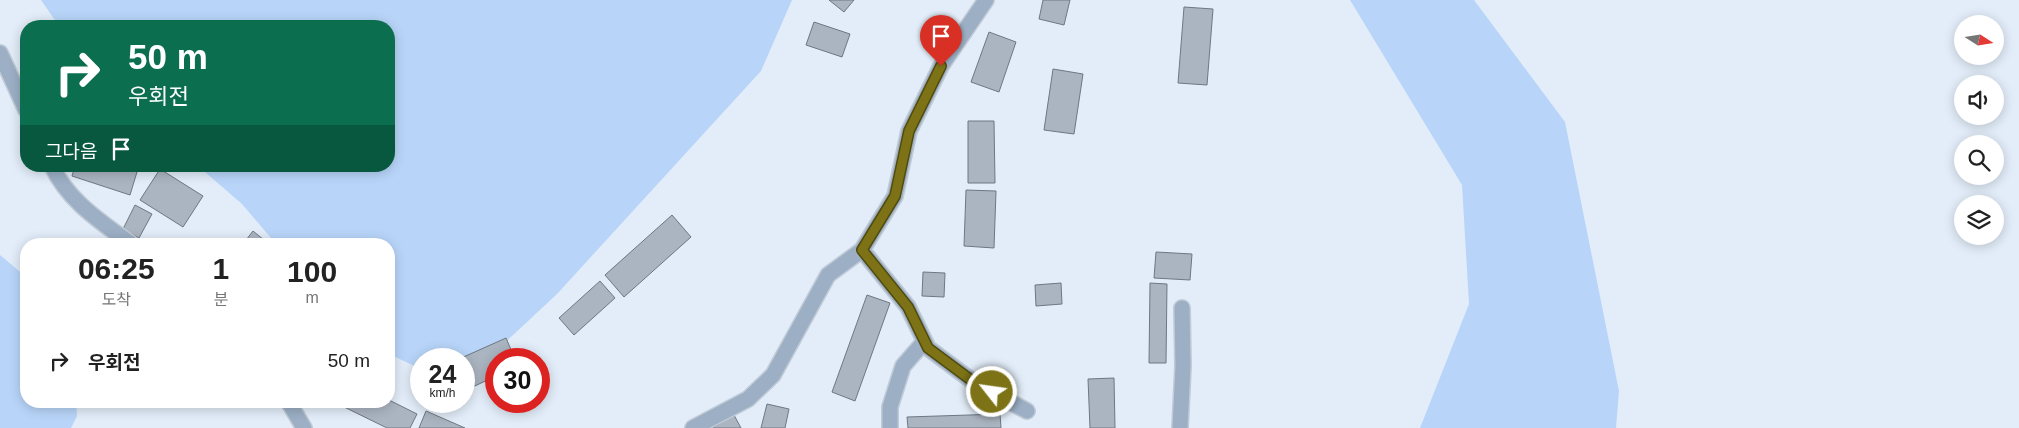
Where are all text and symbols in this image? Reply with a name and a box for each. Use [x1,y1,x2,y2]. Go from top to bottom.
pin [920,15,962,66]
north arrow [1954,15,2004,65]
map controls [1954,15,2004,245]
icon: arrive [927,22,955,50]
text: 50 m [128,37,208,76]
icon: right [45,40,110,105]
button: sound [1954,75,2004,125]
text: 우회전 [128,84,189,109]
icon: arrive [107,135,135,163]
button: search [1954,135,2004,185]
text: 그다음 [45,141,97,162]
button: layers [1954,195,2004,245]
text: 06:25 [78,252,155,285]
text: 1 [212,252,229,285]
text: 100 [287,255,337,288]
text: m [305,289,319,306]
text: 도착 [102,291,131,308]
text: 분 [213,291,228,308]
icon: right [45,347,73,375]
speed limit sign: 30 [485,348,550,413]
text: 50 m [328,350,370,371]
text: 우회전 [88,352,140,373]
text: 24 [429,360,456,388]
position arrow [965,365,1017,417]
text: km/h [429,386,456,400]

